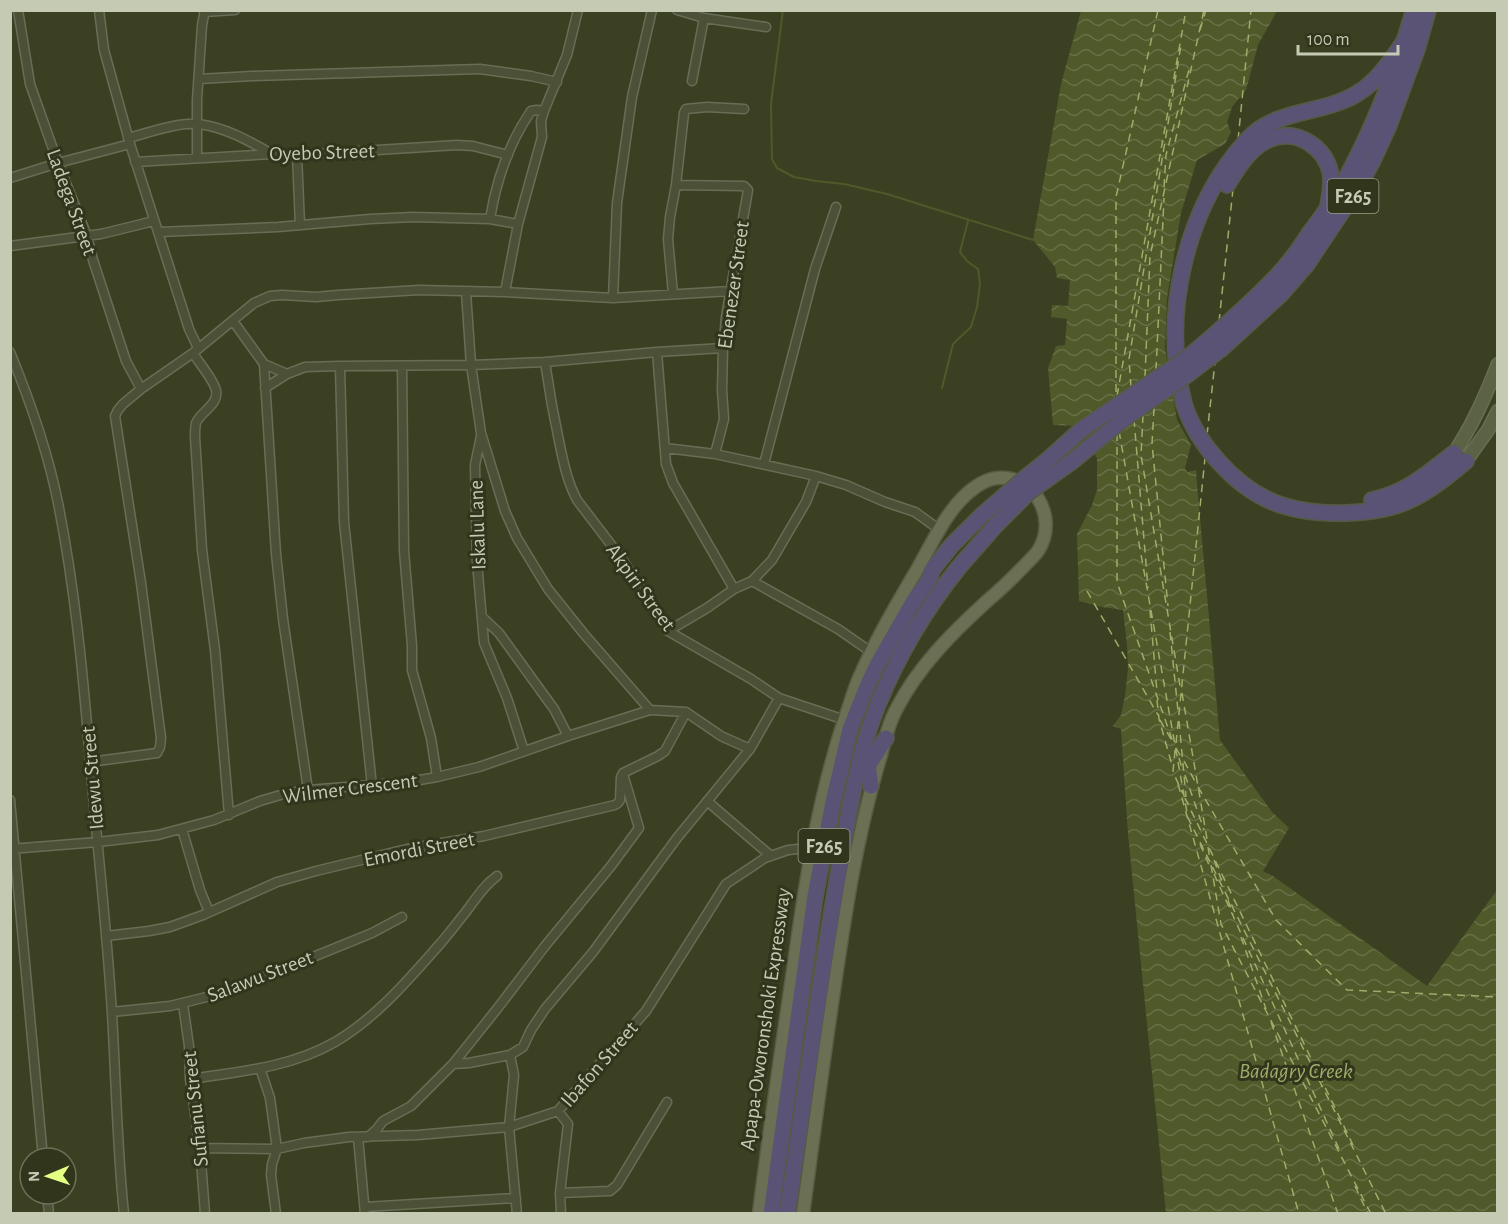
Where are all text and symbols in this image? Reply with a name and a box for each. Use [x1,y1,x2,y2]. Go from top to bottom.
scale bar [1298,18,1398,56]
text: 100 m [1307,31,1350,49]
street label: Oyebo Street [269,140,375,165]
street label: Ladega Street [43,146,101,258]
road number: F265 [1328,179,1378,213]
street label: Ebenezer Street [714,220,753,350]
street label: Iskalu Lane [465,480,490,570]
street label: Akpiri Street [602,540,679,635]
street label: Idewu Street [78,725,107,830]
street label: Wilmer Crescent [281,770,419,807]
street label: Emordi Street [362,828,477,871]
road number: F265 [798,829,850,863]
street label: Apapa-Oworonshoki Expressway [737,886,794,1152]
street label: Salawu Street [204,947,316,1006]
street label: Ibafon Street [557,1017,642,1111]
street label: Sufianu Street [179,1050,212,1168]
water label: Badagry Creek [1239,1060,1353,1082]
north arrow [18,1146,78,1206]
text: N [26,1171,42,1182]

